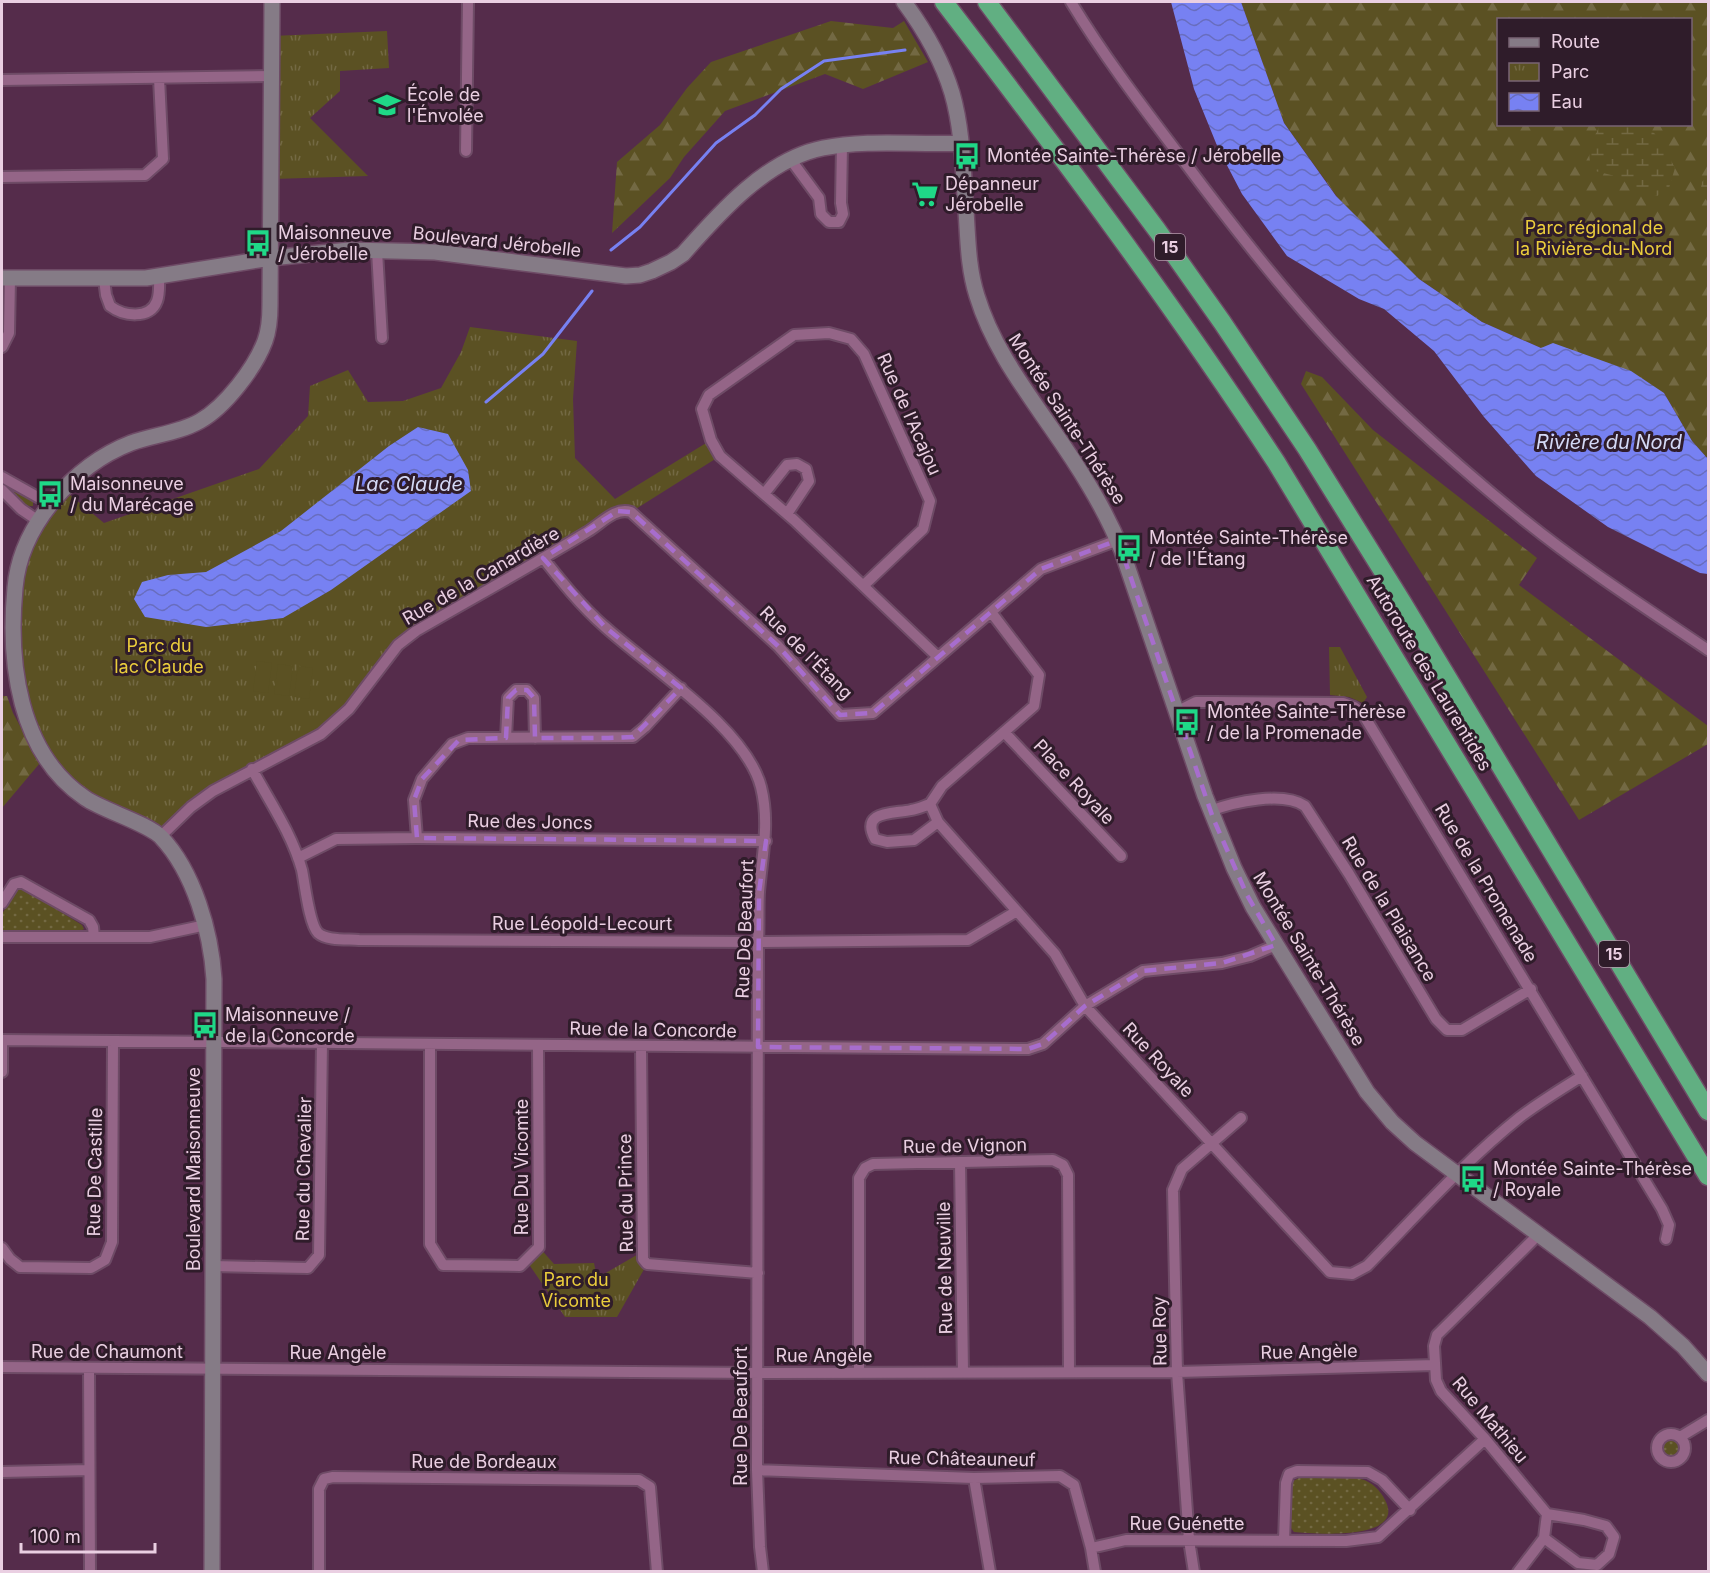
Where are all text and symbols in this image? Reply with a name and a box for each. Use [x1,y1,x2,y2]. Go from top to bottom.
legend [1497,18,1692,126]
text: Route [1551,31,1600,52]
text: Parc [1551,61,1589,82]
place label: École de l'Énvolée [407,83,484,126]
school or university icon: École de l'Énvolée [372,90,402,120]
text: Eau [1551,91,1583,112]
bus stop icon: Montée Sainte-Thérèse / Jérobelle [952,141,982,171]
place label: Montée Sainte-Thérèse / Jérobelle [987,145,1281,166]
place label: Dépanneur Jérobelle [945,173,1039,215]
supermarket icon: Dépanneur Jérobelle [910,179,940,209]
park label: Parc régional de la Rivière-du-Nord [1516,217,1672,259]
place label: Maisonneuve / Jérobelle [278,222,392,264]
street label: Boulevard Jérobelle [412,222,582,261]
bus stop icon: Maisonneuve / Jérobelle [243,228,273,258]
road number: 15 [1155,234,1185,260]
street label: Montée Sainte-Thérèse [1004,330,1130,508]
street label: Rue de l'Acajou [873,349,946,478]
water label: Rivière du Nord [1536,430,1683,454]
water label: Lac Claude [355,472,463,496]
place label: Maisonneuve / du Marécage [70,473,194,515]
bus stop icon: Maisonneuve / du Marécage [35,479,65,509]
street label: Rue de la Canardière [399,522,563,629]
place label: Montée Sainte-Thérèse / de l'Étang [1149,527,1348,569]
bus stop icon: Montée Sainte-Thérèse / de l'Étang [1114,533,1144,563]
street label: Autoroute des Laurentides [1363,571,1496,774]
street label: Rue de l'Étang [756,601,858,703]
park label: Parc du lac Claude [114,635,204,677]
place label: Montée Sainte-Thérèse / de la Promenade [1207,701,1406,743]
bus stop icon: Montée Sainte-Thérèse / de la Promenade [1172,707,1202,737]
street label: Place Royale [1030,735,1119,829]
street label: Rue de la Promenade [1431,800,1542,966]
street label: Rue des Joncs [467,810,593,833]
street label: Rue de la Plaisance [1338,833,1441,985]
street label: Rue De Beaufort [732,859,757,999]
street label: Montée Sainte-Thérèse [1249,868,1370,1049]
street label: Rue Léopold-Lecourt [492,913,672,934]
road number: 15 [1599,941,1629,967]
place label: Maisonneuve / de la Concorde [225,1004,355,1046]
bus stop icon: Maisonneuve / de la Concorde [190,1010,220,1040]
street label: Rue de la Concorde [569,1018,737,1041]
street label: Rue Royale [1118,1018,1198,1101]
street label: Boulevard Maisonneuve [183,1067,204,1271]
street label: Rue du Chevalier [292,1096,315,1241]
street label: Rue Du Vicomte [511,1099,532,1235]
street label: Rue De Castille [83,1108,106,1236]
street label: Rue du Prince [614,1133,637,1253]
street label: Rue de Vignon [903,1134,1027,1157]
place label: Montée Sainte-Thérèse / Royale [1493,1158,1692,1200]
bus stop icon: Montée Sainte-Thérèse / Royale [1458,1164,1488,1194]
street label: Rue de Neuville [933,1201,956,1335]
park label: Parc du Vicomte [541,1269,611,1311]
street label: Rue Roy [1148,1296,1171,1366]
street label: Rue Angèle [1260,1340,1358,1363]
street label: Rue de Chaumont [31,1341,183,1362]
street label: Rue Angèle [289,1342,387,1363]
street label: Rue Angèle [775,1345,873,1366]
street label: Rue De Beaufort [730,1346,751,1486]
street label: Rue Mathieu [1448,1372,1533,1467]
street label: Rue Châteauneuf [888,1447,1036,1470]
street label: Rue de Bordeaux [411,1451,557,1472]
street label: Rue Guénette [1129,1513,1245,1534]
scale bar [21,1516,154,1554]
text: 100 m [30,1526,81,1547]

